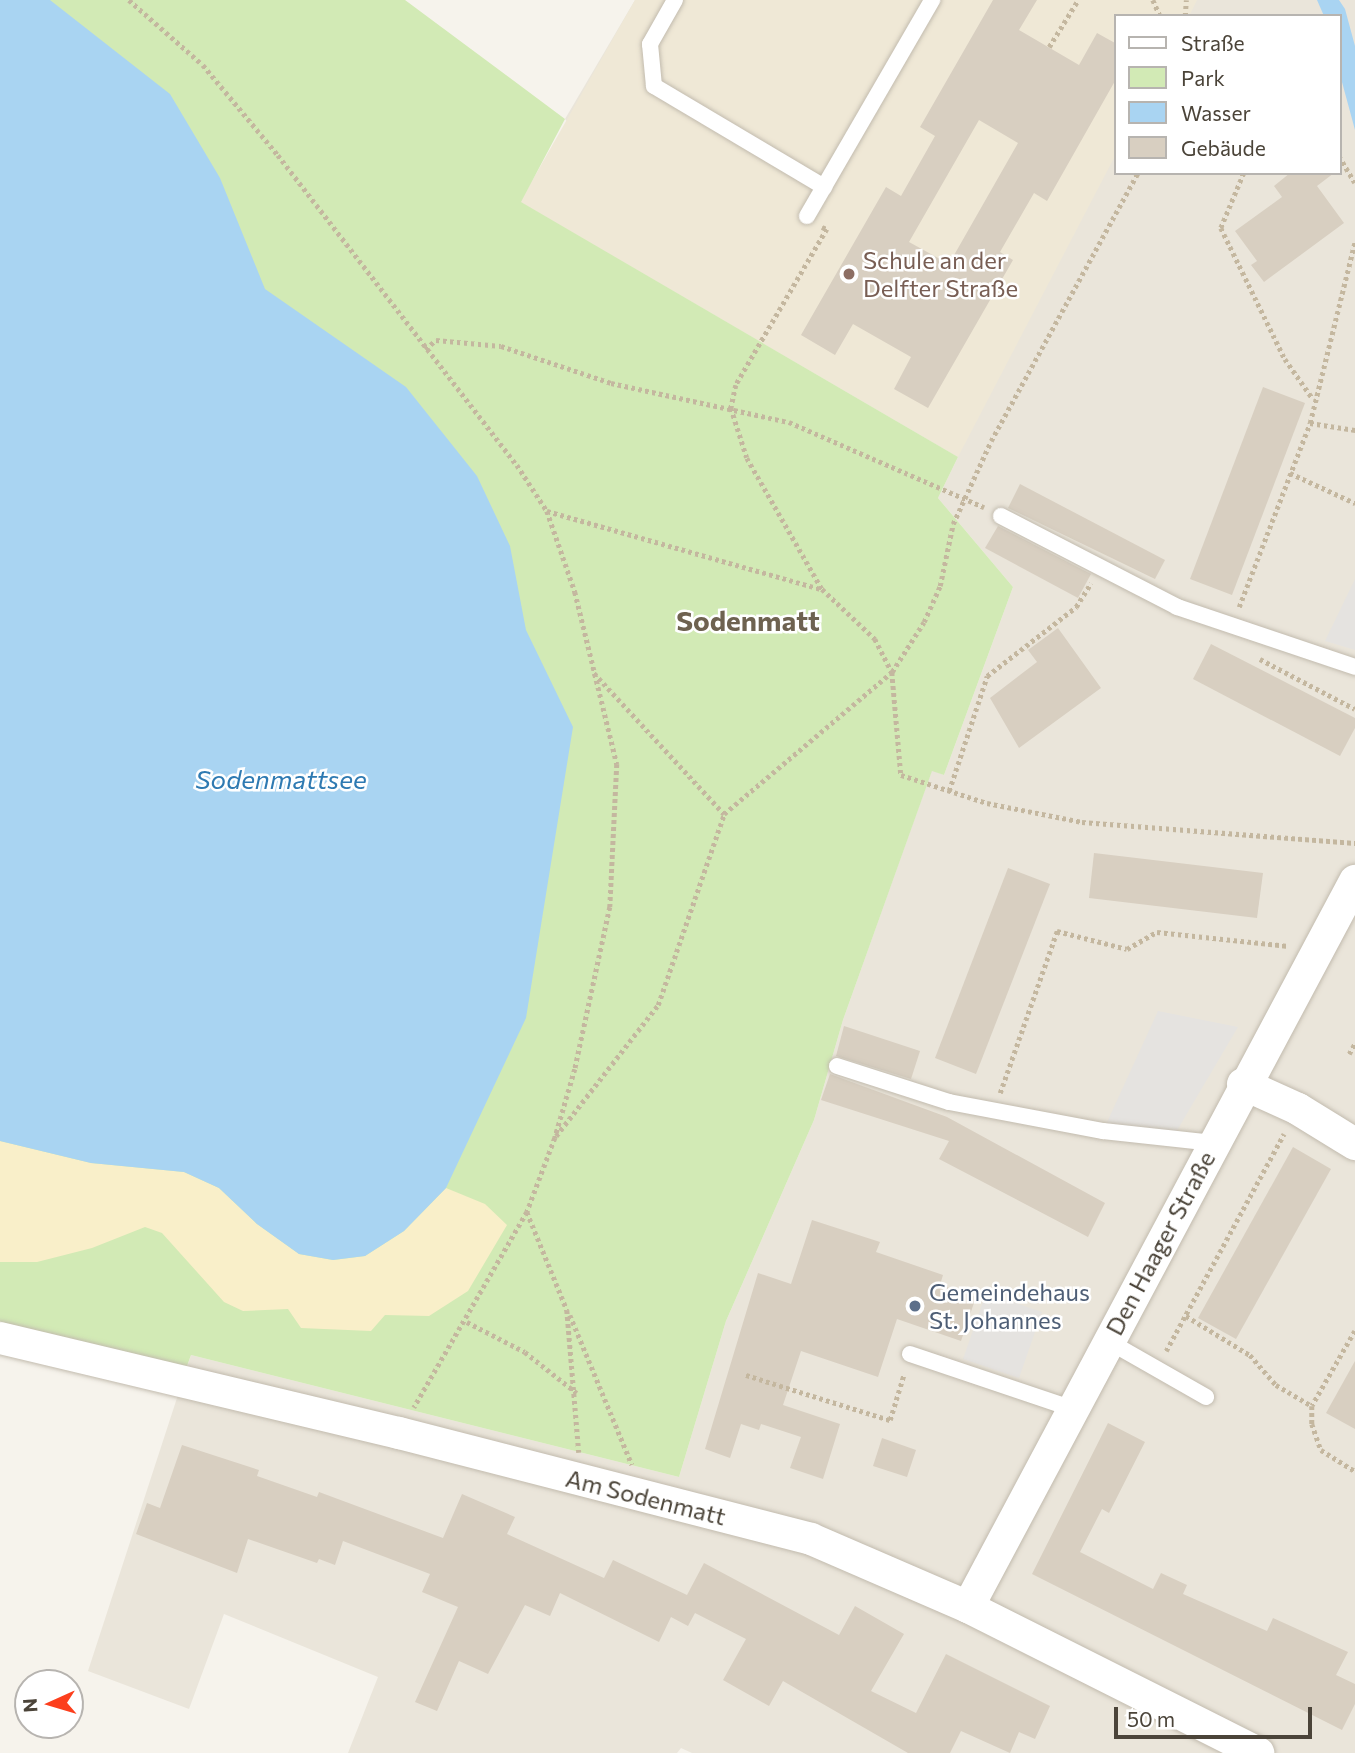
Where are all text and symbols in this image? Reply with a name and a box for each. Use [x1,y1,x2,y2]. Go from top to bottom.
legend [1114,14,1341,175]
text: Straße [1181,30,1245,55]
text: Park [1181,65,1225,90]
text: Wasser [1181,100,1251,125]
text: Gebäude [1181,135,1266,160]
place label: Schule an der Delfter Straße [863,246,1018,302]
marker: Schule an der Delfter Straße [841,266,857,282]
district label: Sodenmatt [676,603,820,637]
water label: Sodenmattsee [195,763,367,795]
street label: Den Haager Straße [1099,1146,1221,1340]
place label: Gemeindehaus St. Johannes [929,1278,1090,1334]
marker: Gemeindehaus St. Johannes [907,1298,923,1314]
street label: Am Sodenmatt [563,1463,729,1531]
north arrow [14,1669,84,1739]
scale bar [1117,1694,1315,1738]
text: N [18,1697,42,1713]
text: 50 m [1127,1706,1175,1731]

